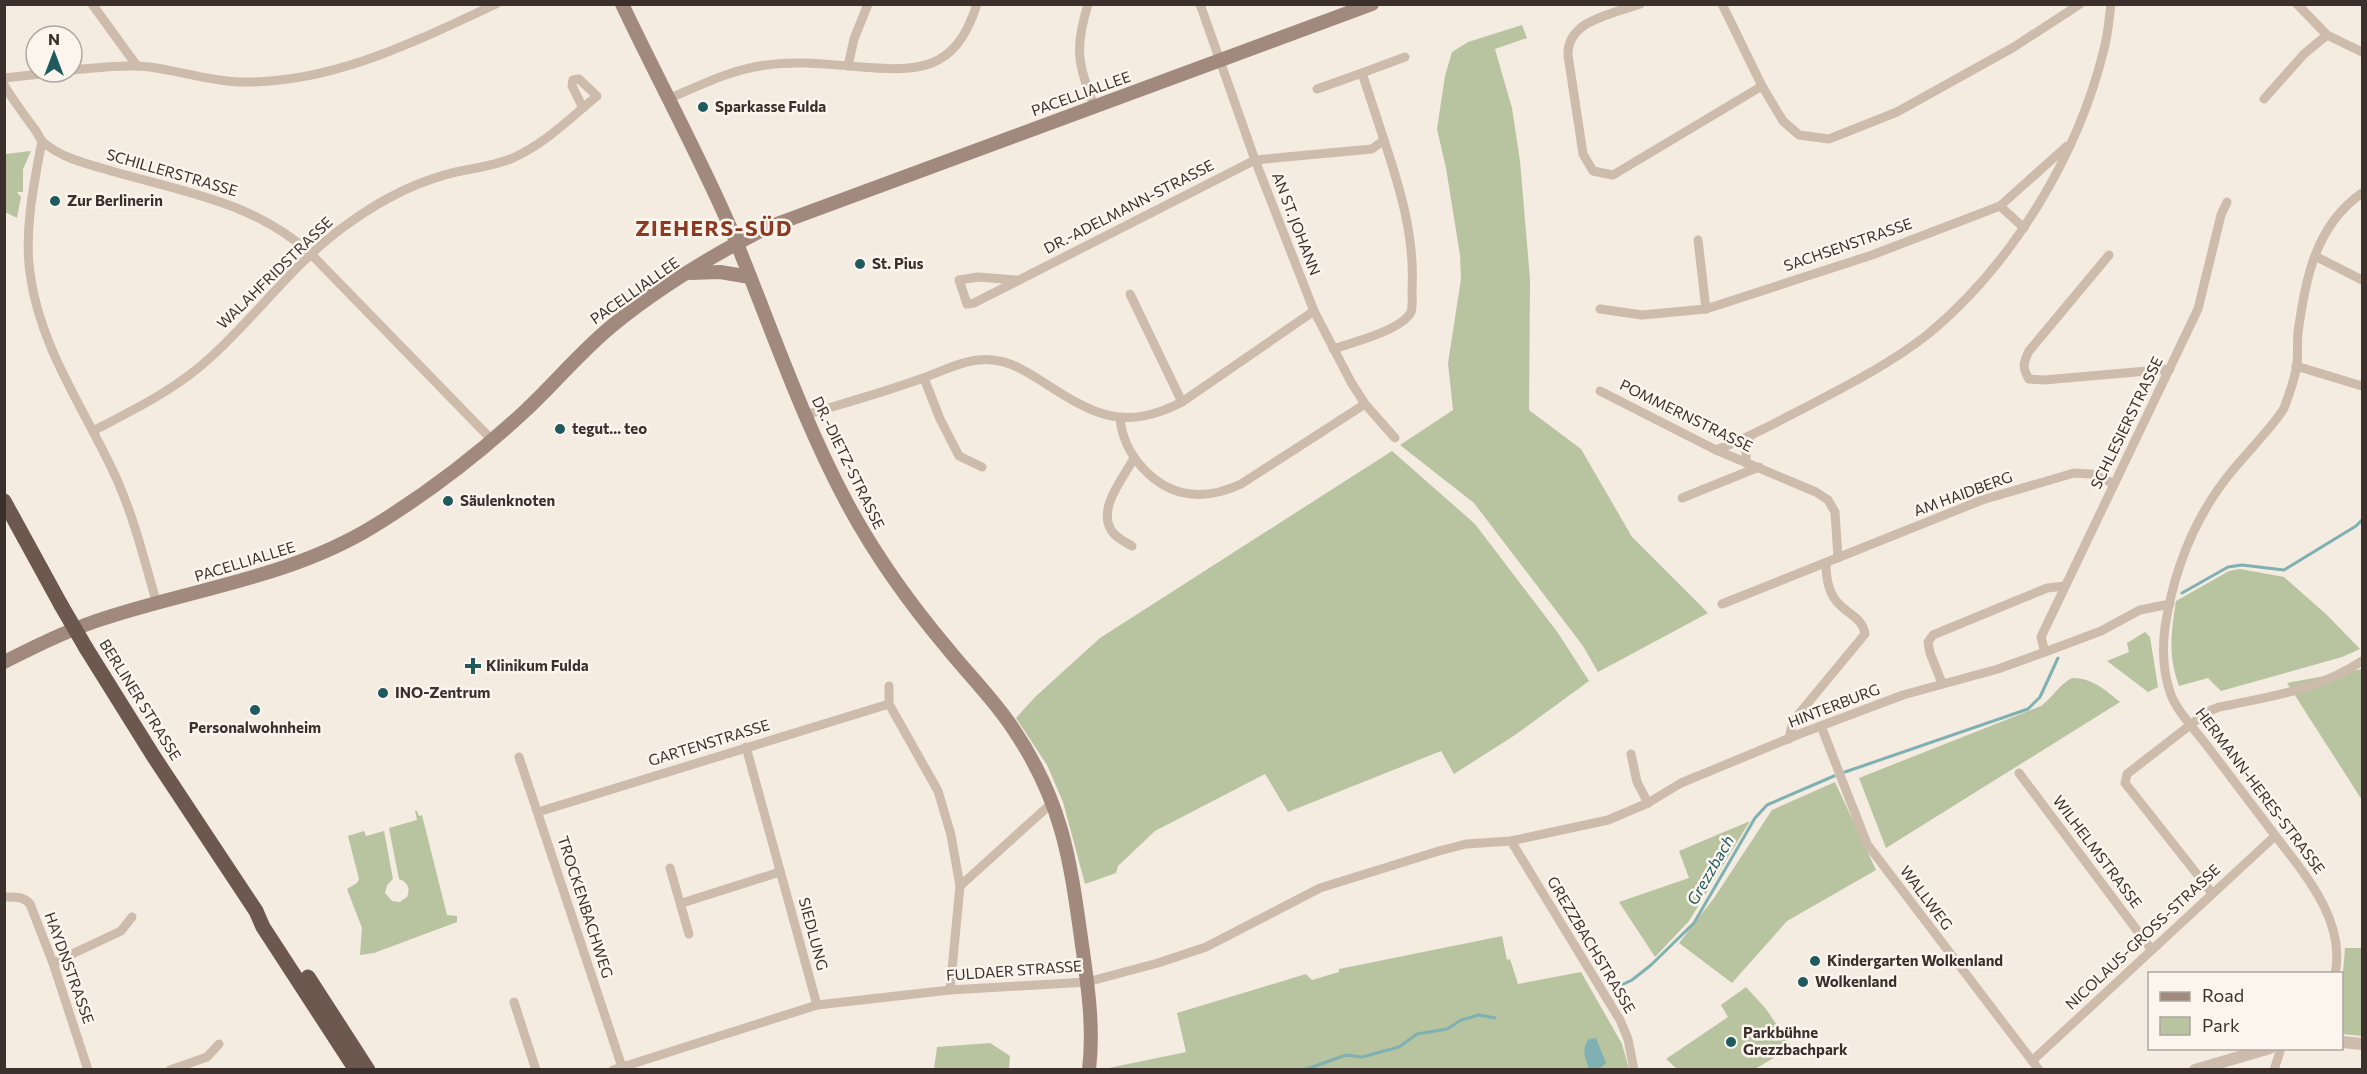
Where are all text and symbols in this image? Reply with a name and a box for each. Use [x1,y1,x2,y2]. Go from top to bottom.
north arrow [24,24,84,84]
text: N [48,29,60,48]
street label: PACELLIALLEE [1029,67,1133,119]
place label: Sparkasse Fulda [715,97,826,115]
marker: Sparkasse Fulda [696,100,710,114]
street label: SCHILLERSTRASSE [105,145,240,199]
street label: DR.-ADELMANN-STRASSE [1041,155,1217,257]
street label: AN ST. JOHANN [1269,170,1325,278]
place label: Zur Berlinerin [67,191,163,209]
marker: Zur Berlinerin [48,194,62,208]
street label: WALAHFRIDSTRASSE [213,212,336,332]
street label: SACHSENSTRASSE [1781,214,1914,274]
district label: ZIEHERS-SÜD [635,215,793,240]
street label: PACELLIALLEE [587,253,682,327]
place label: St. Pius [872,254,924,272]
marker: St. Pius [853,257,867,271]
street label: SCHLESIERSTRASSE [2086,353,2166,492]
street label: POMMERNSTRASSE [1617,375,1756,455]
street label: DR.-DIETZ-STRASSE [809,393,889,532]
place label: tegut... teo [572,419,647,437]
marker: tegut... teo [553,422,567,436]
street label: AM HAIDBERG [1911,467,2015,519]
place label: Säulenknoten [460,491,555,509]
marker: Säulenknoten [441,494,455,508]
street label: PACELLIALLEE [192,537,297,585]
street label: BERLINER STRASSE [96,635,186,764]
place label: Klinikum Fulda [486,656,589,674]
marker: Klinikum Fulda [464,657,482,675]
street label: HINTERBURG [1785,679,1882,731]
place label: INO-Zentrum [395,683,490,701]
marker: INO-Zentrum [376,686,390,700]
marker: Personalwohnheim [248,703,262,717]
street label: HERMANN-HERES-STRASSE [2192,704,2329,877]
street label: GARTENSTRASSE [646,715,772,769]
place label: Personalwohnheim [189,718,321,736]
street label: WILHELMSTRASSE [2050,792,2146,911]
water label: Grezzbach [1682,832,1737,908]
street label: TROCKENBACHWEG [554,833,617,980]
street label: NICOLAUS-GROSS-STRASSE [2061,860,2223,1013]
street label: WALLWEG [1897,862,1957,933]
street label: GREZZBACHSTRASSE [1544,873,1640,1016]
street label: SIEDLUNG [796,895,832,972]
street label: HAYDNSTRASSE [41,909,99,1026]
place label: Kindergarten Wolkenland [1827,951,2003,969]
marker: Kindergarten Wolkenland [1808,954,1822,968]
street label: FULDAER STRASSE [945,956,1083,984]
place label: Wolkenland [1815,972,1897,990]
legend [2148,972,2343,1050]
marker: Wolkenland [1796,975,1810,989]
text: Road [2202,984,2244,1006]
text: Park [2202,1014,2240,1036]
place label: Parkbühne Grezzbachpark [1743,1023,1848,1058]
marker: Parkbühne Grezzbachpark [1724,1035,1738,1049]

